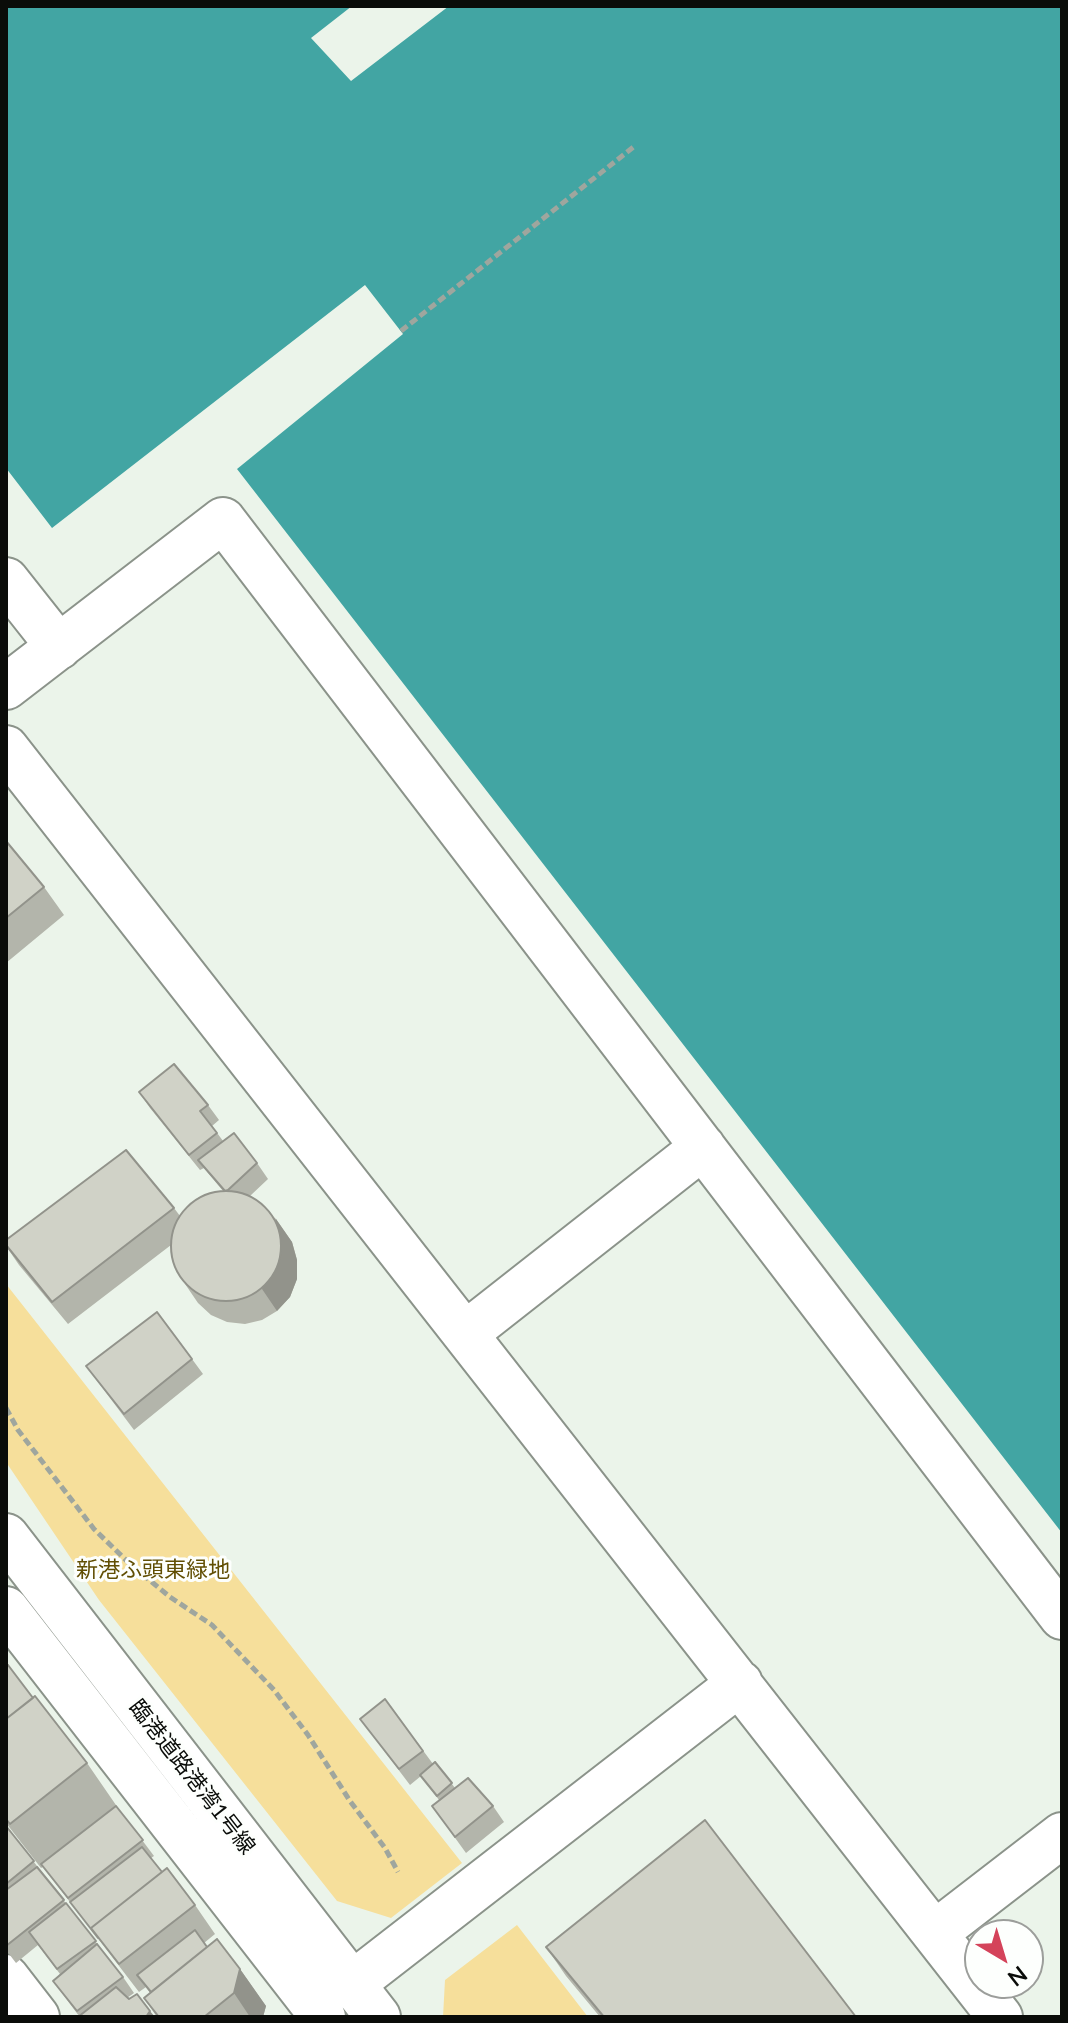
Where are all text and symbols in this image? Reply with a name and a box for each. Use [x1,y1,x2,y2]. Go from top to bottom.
park label: 新港ふ頭東緑地 [76,1557,230,1583]
street label: 臨港道路港湾1号線 [123,1695,261,1859]
north arrow [964,1919,1044,1999]
text: N [1003,1961,1033,1993]

